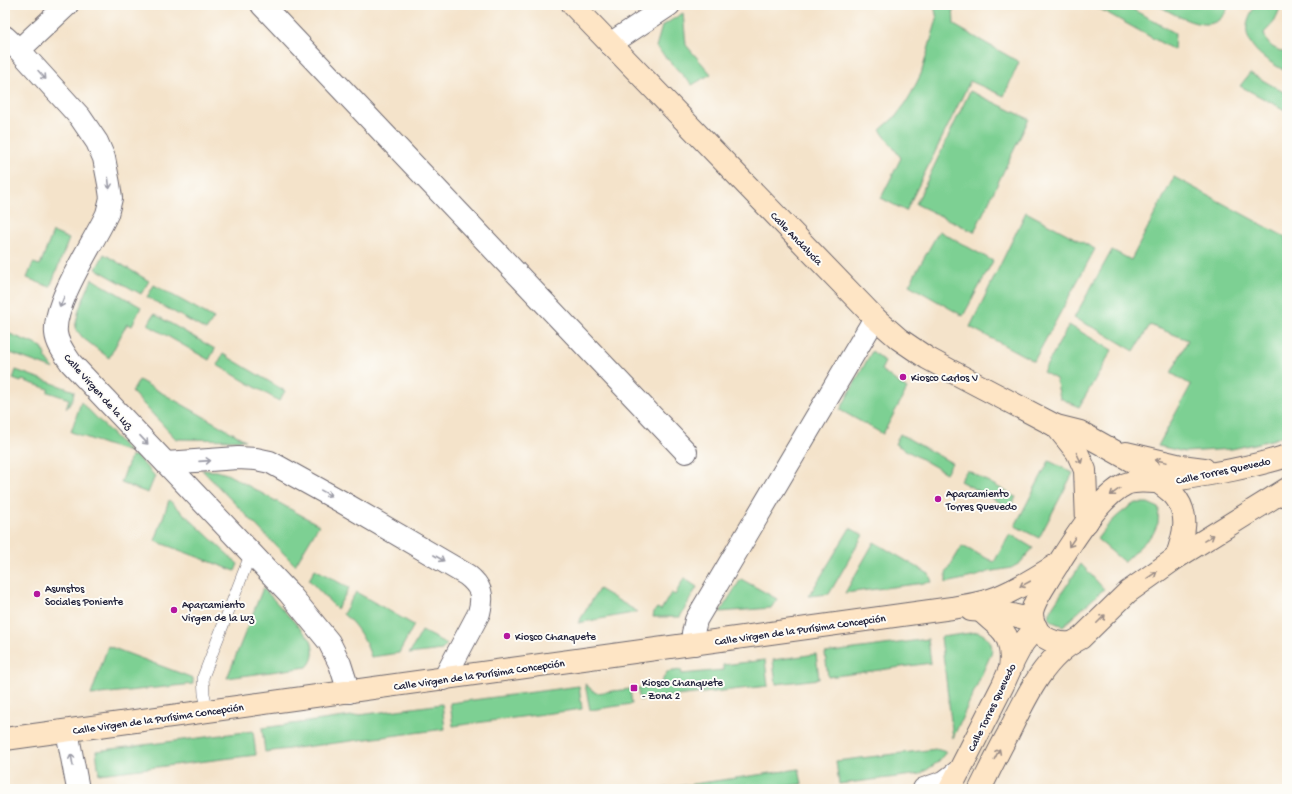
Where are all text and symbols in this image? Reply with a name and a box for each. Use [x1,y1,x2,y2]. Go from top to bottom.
one-way arrow [37,70,47,80]
one-way arrow [105,176,113,189]
street label: Calle Andalucía [767,210,825,269]
one-way arrow [58,296,66,308]
street label: Calle Virgen de la Luz [61,352,135,433]
marker: Kiosco Carlos V [898,372,908,382]
place label: Kiosco Carlos V [911,373,978,385]
one-way arrow [139,435,149,445]
one-way arrow [1076,451,1083,463]
street label: Calle Torres Quevedo [1175,456,1272,488]
one-way arrow [198,457,211,464]
one-way arrow [1155,457,1168,465]
one-way arrow [1109,488,1120,496]
one-way arrow [320,489,332,497]
place label: Aparcamiento Torres Quevedo [945,489,1017,514]
marker: Aparcamiento Torres Quevedo [933,494,943,504]
one-way arrow [1204,533,1215,542]
one-way arrow [1068,536,1076,547]
one-way arrow [433,555,445,563]
one-way arrow [1146,571,1157,579]
one-way arrow [1020,580,1032,588]
place label: Asunstos Sociales Poniente [45,584,124,609]
marker: Asunstos Sociales Poniente [32,589,42,599]
place label: Aparcamiento Virgen de la Luz [181,600,255,625]
marker: Aparcamiento Virgen de la Luz [169,605,179,615]
street label: Calle Virgen de la Purísima Concepción [714,613,887,649]
one-way arrow [1096,614,1106,624]
marker: Kiosco Chanquete [502,631,512,641]
place label: Kiosco Chanquete [515,632,596,644]
street label: Calle Virgen de la Purísima Concepción [393,658,566,694]
street label: Calle Torres Quevedo [966,662,1019,754]
place label: Kiosco Chanquete - Zona 2 [642,678,723,703]
marker: Kiosco Chanquete - Zona 2 [629,683,639,693]
street label: Calle Virgen de la Purísima Concepción [72,702,245,738]
one-way arrow [994,748,1002,760]
one-way arrow [68,754,76,767]

